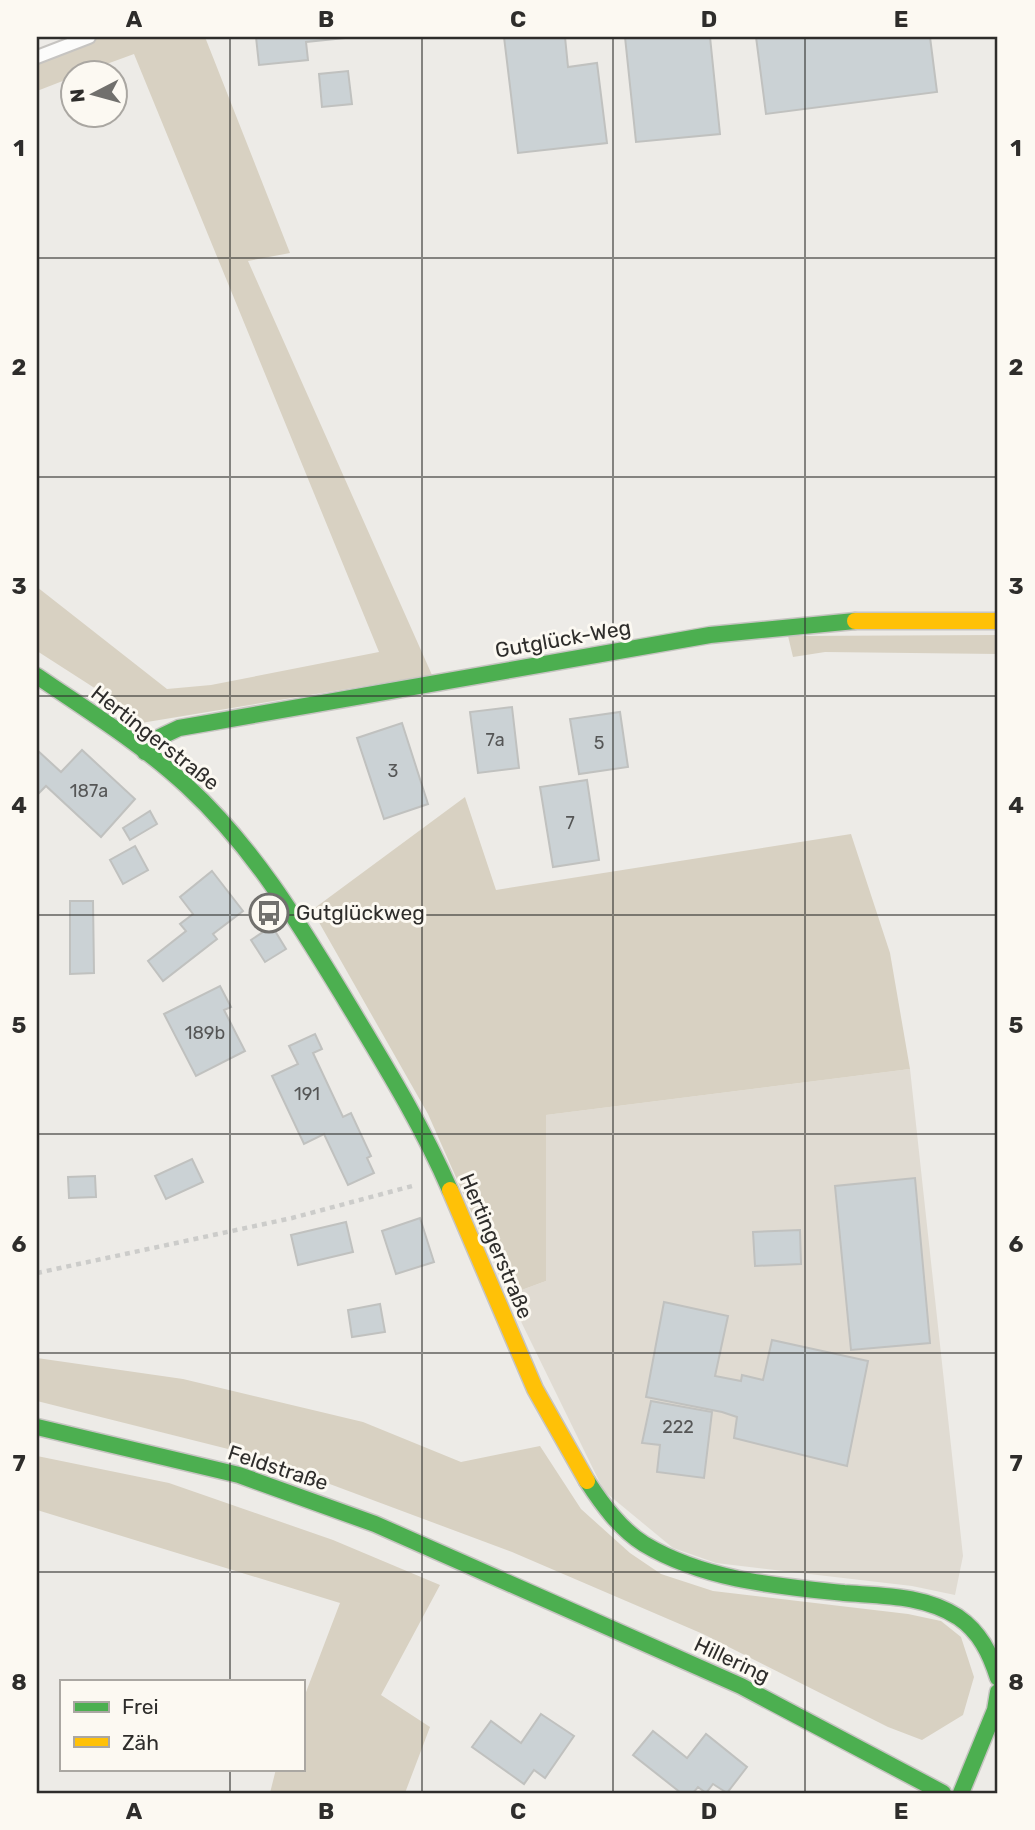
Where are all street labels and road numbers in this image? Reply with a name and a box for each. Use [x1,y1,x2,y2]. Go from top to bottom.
street label: Gutglück-Weg [493,614,633,663]
street label: Hertingerstraße [86,680,224,795]
street label: Hertingerstraße [455,1169,538,1322]
street label: Feldstraße [225,1440,331,1495]
street label: Hillering [691,1631,774,1688]

